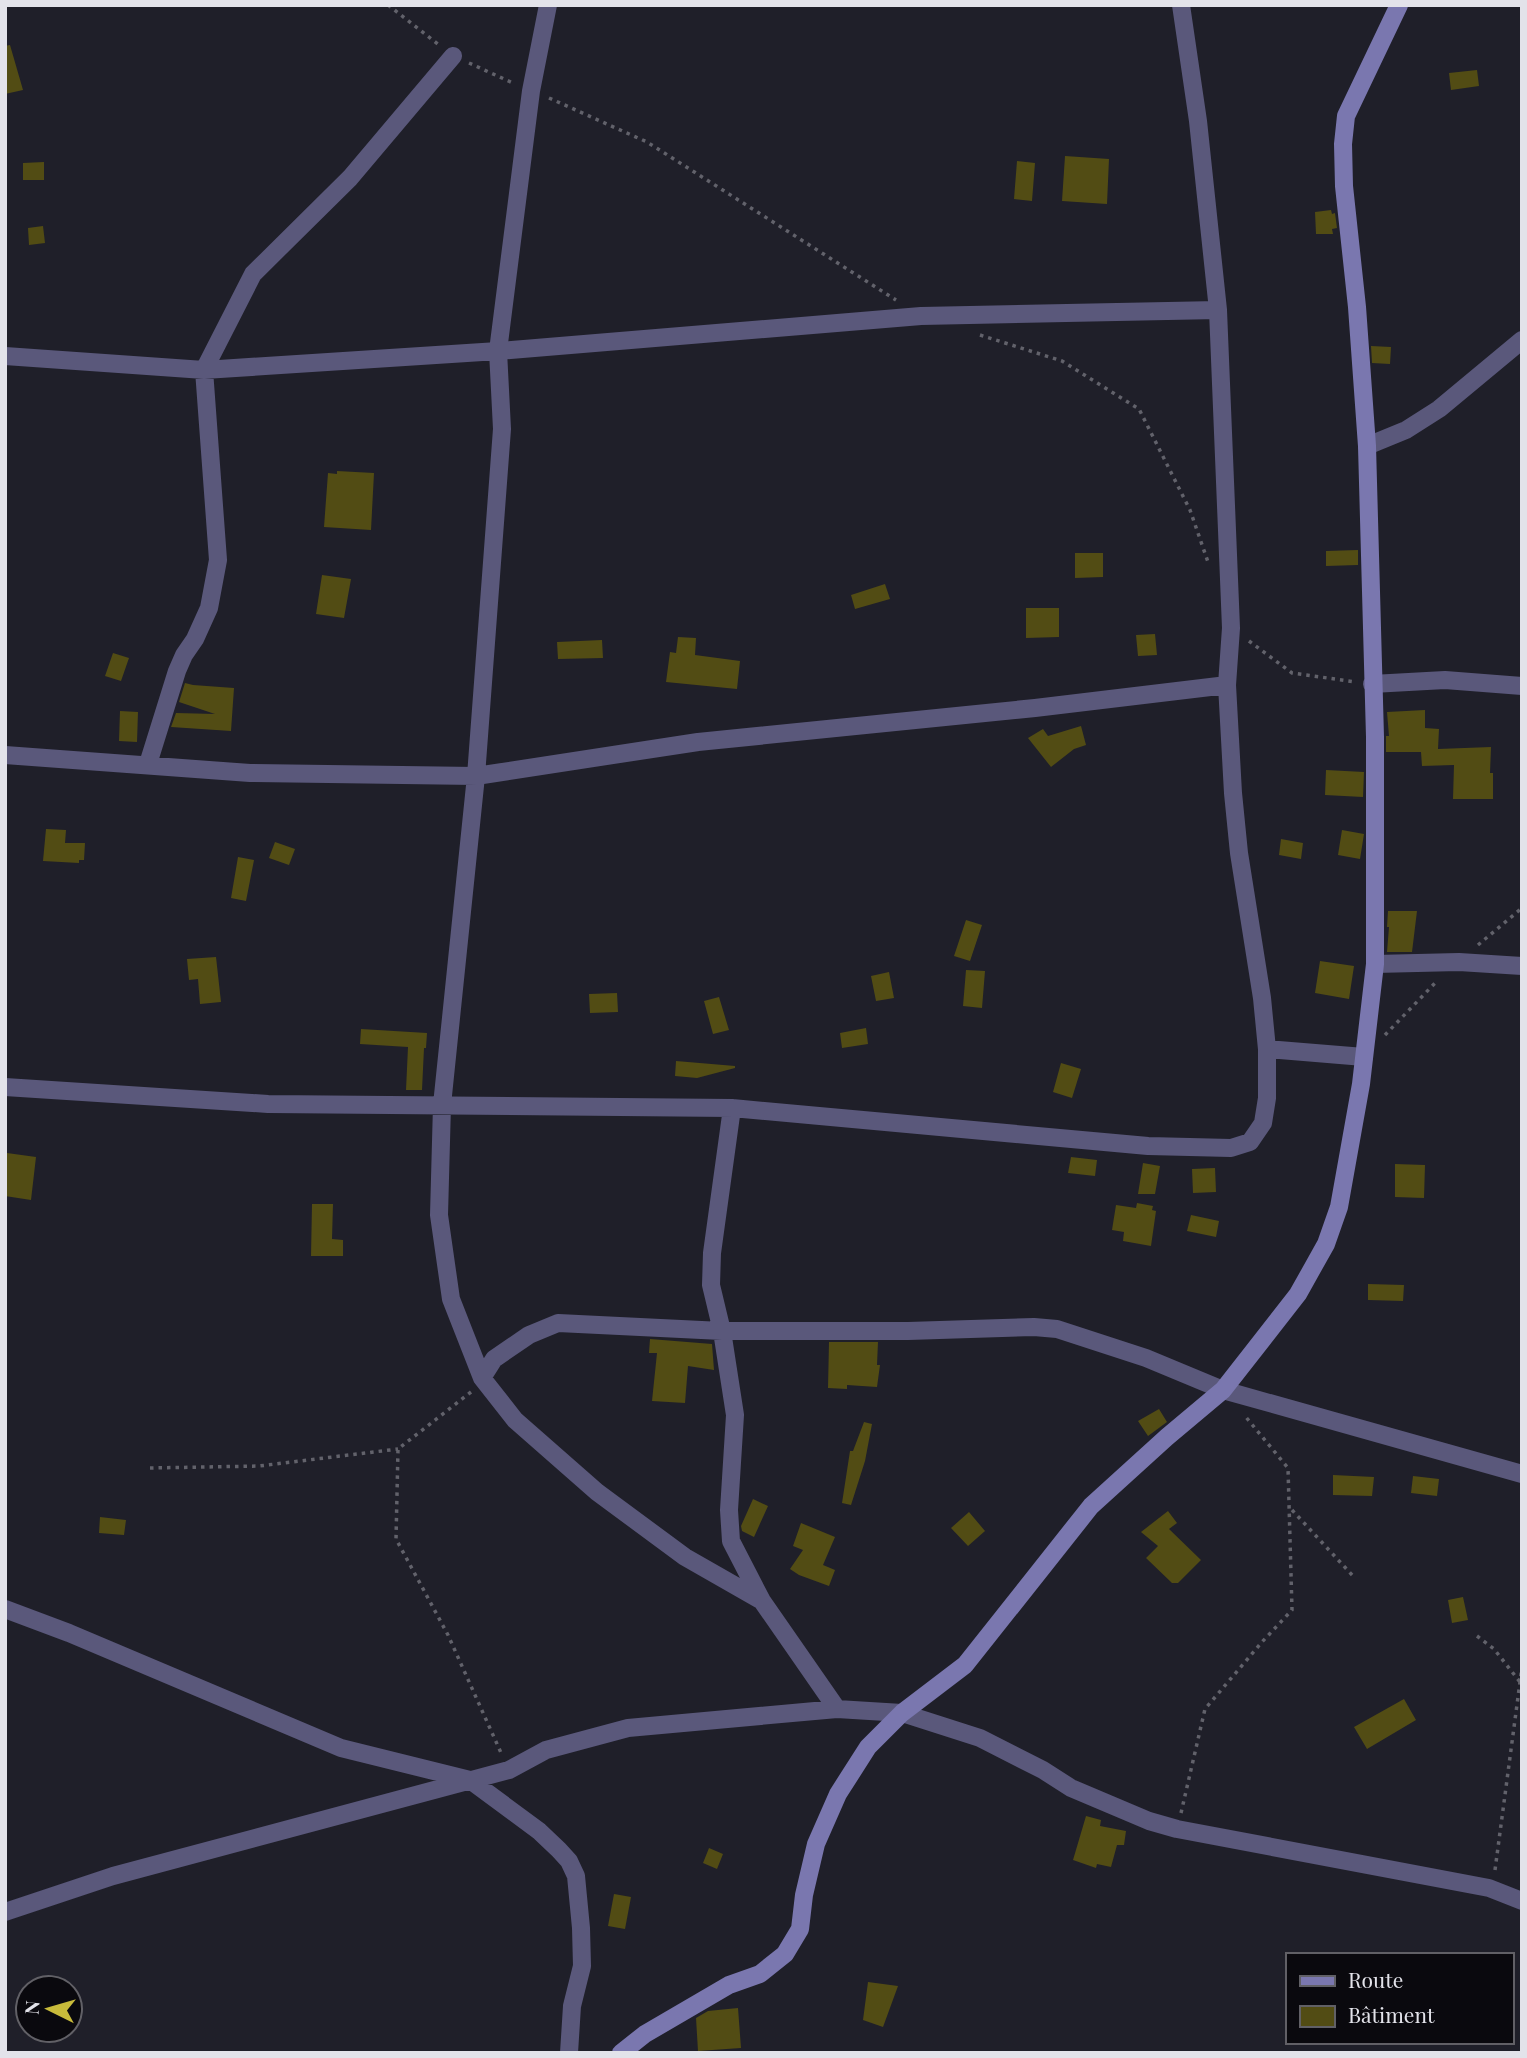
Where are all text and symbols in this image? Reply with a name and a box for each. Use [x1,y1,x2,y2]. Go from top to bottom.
legend [1286,1953,1513,2044]
text: Route [1348,1965,1403,1993]
north arrow [14,1974,84,2044]
text: N [18,1999,45,2015]
text: Bâtiment [1348,2000,1435,2028]

